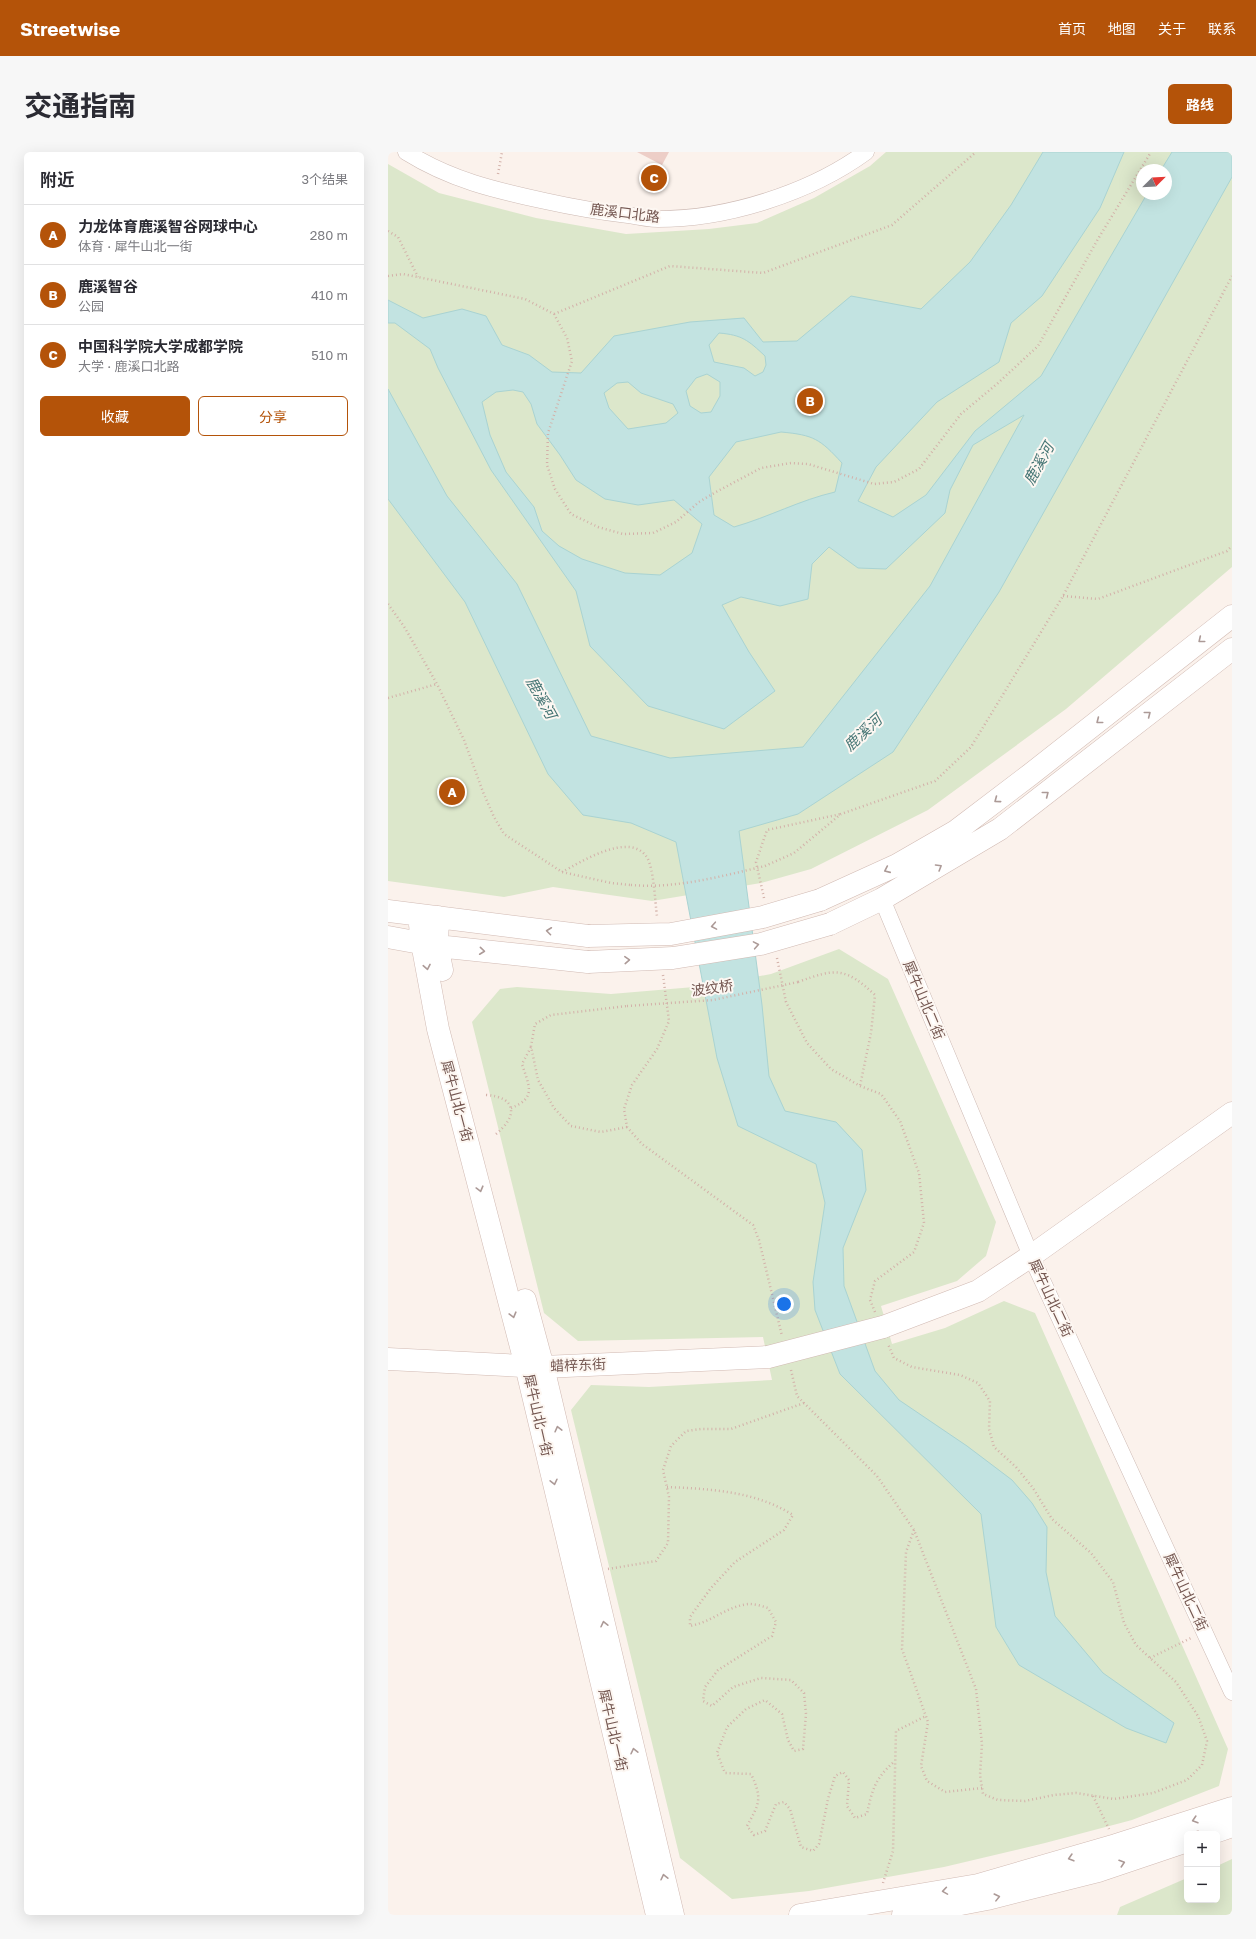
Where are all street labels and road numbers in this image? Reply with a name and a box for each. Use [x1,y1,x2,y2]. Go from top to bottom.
street label: 鹿溪口北路 [589,200,661,225]
street label: 犀牛山北二街 [900,958,949,1042]
street label: 波纹桥 [690,976,734,999]
street label: 犀牛山北一街 [438,1058,477,1144]
street label: 犀牛山北二街 [1026,1256,1077,1339]
street label: 蜡梓东街 [550,1355,606,1374]
street label: 犀牛山北一街 [521,1372,556,1458]
street label: 犀牛山北二街 [1161,1550,1212,1633]
street label: 犀牛山北一街 [596,1687,631,1773]

